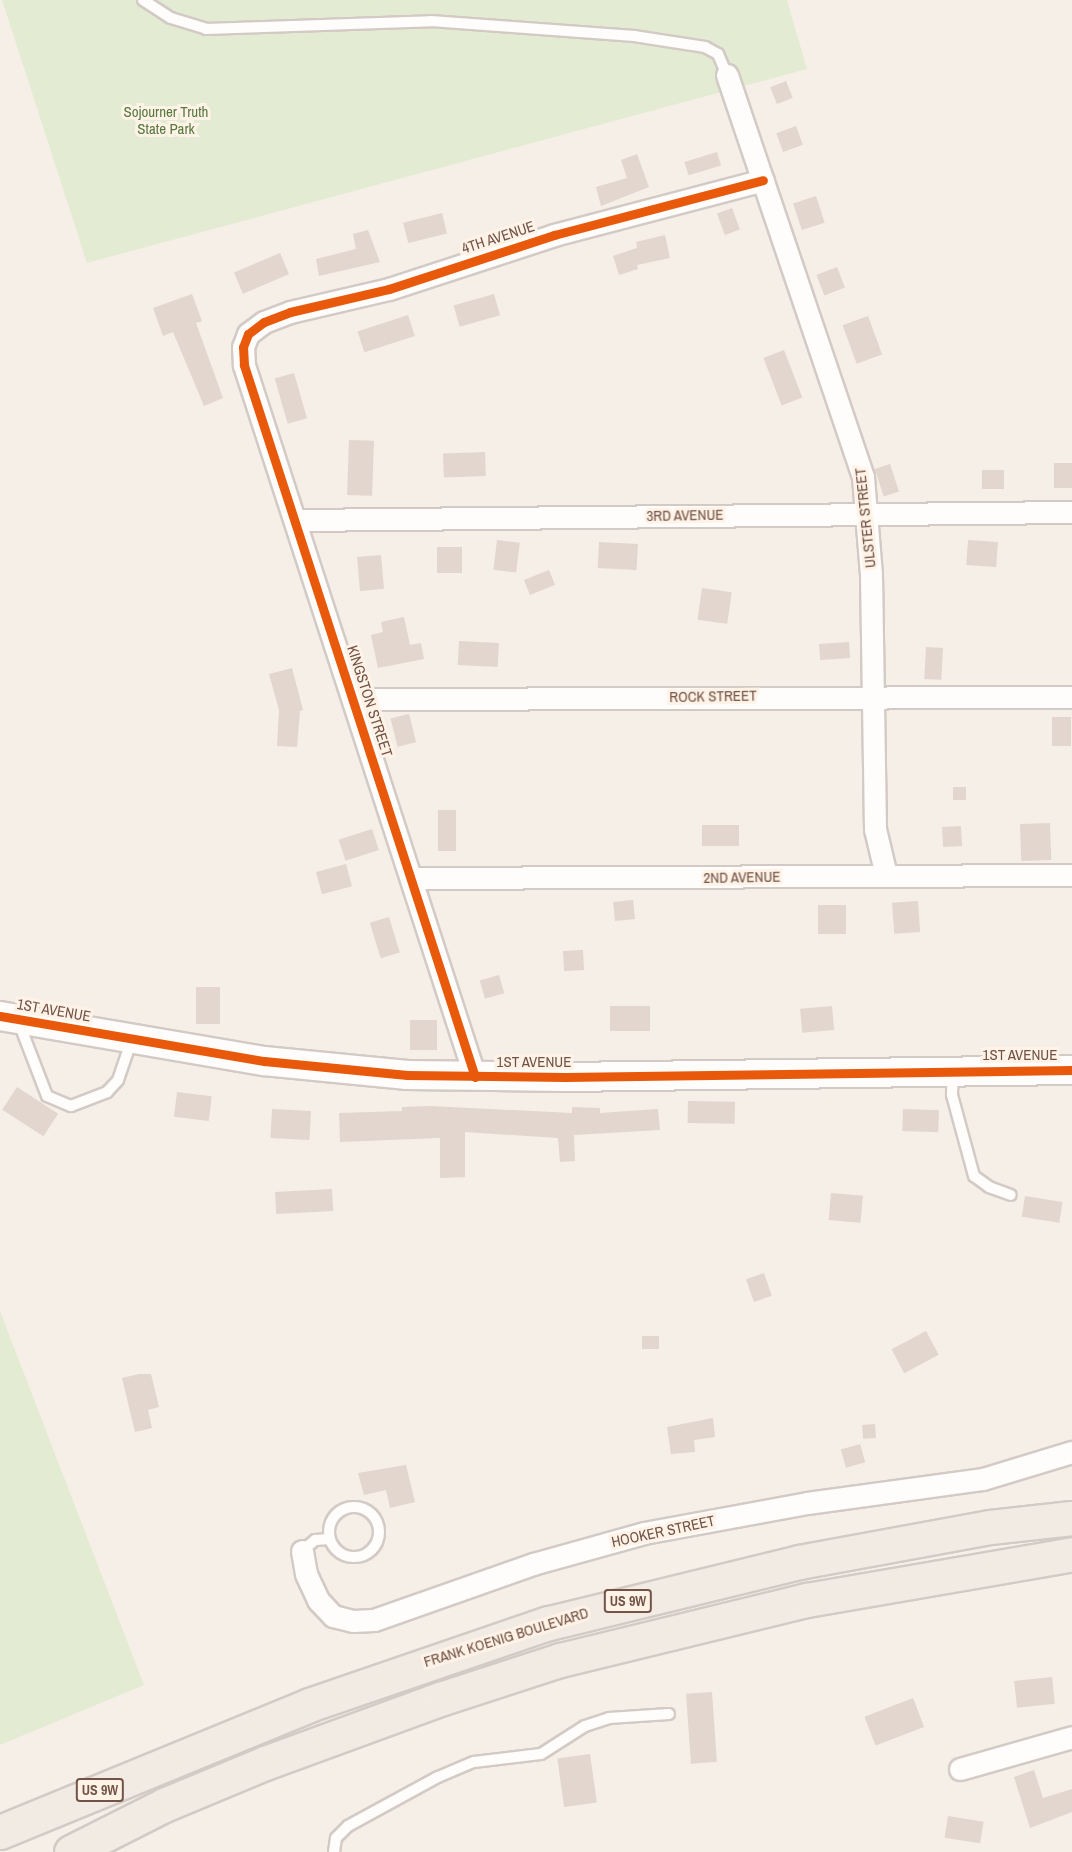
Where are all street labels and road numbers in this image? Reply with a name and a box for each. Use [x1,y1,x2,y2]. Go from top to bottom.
street label: 4TH AVENUE [459,217,537,257]
street label: ULSTER STREET [851,467,879,569]
street label: 3RD AVENUE [646,505,724,525]
street label: KINGSTON STREET [344,643,396,759]
street label: ROCK STREET [669,686,757,706]
street label: 2ND AVENUE [703,867,781,887]
street label: 1ST AVENUE [15,995,93,1025]
street label: 1ST AVENUE [982,1046,1058,1064]
street label: 1ST AVENUE [496,1053,572,1071]
street label: HOOKER STREET [610,1511,716,1551]
road number: US 9W [602,1590,654,1612]
street label: FRANK KOENIG BOULEVARD [421,1603,591,1671]
road number: US 9W [74,1779,126,1801]

